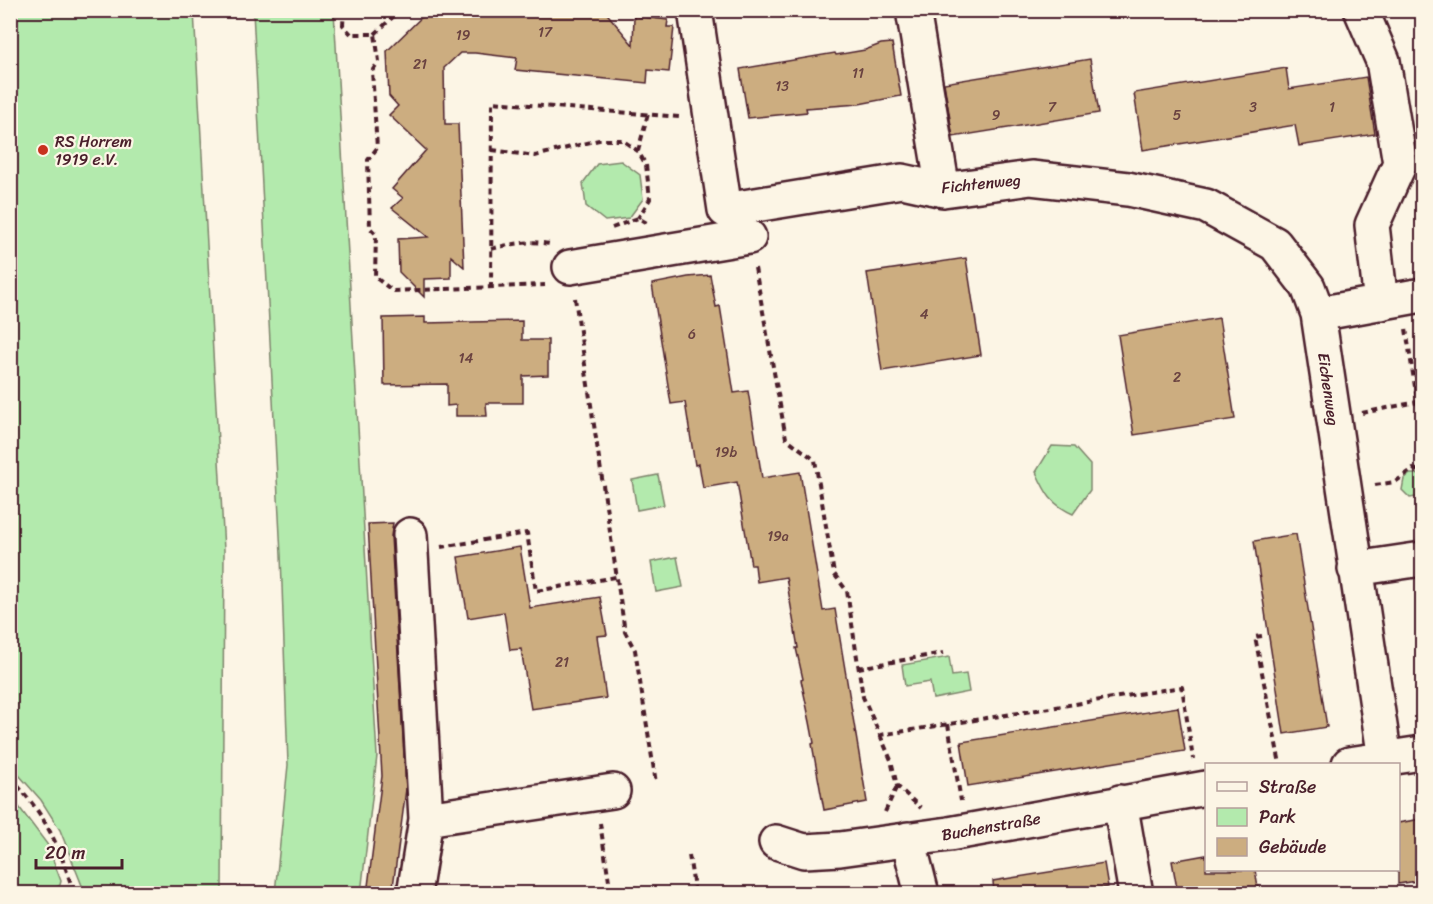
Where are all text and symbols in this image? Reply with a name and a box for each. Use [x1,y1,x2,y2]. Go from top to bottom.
house number: 17 [538,20,553,45]
house number: 19 [456,23,471,48]
house number: 21 [413,52,427,77]
house number: 11 [852,61,864,86]
house number: 13 [775,74,789,99]
house number: 7 [1048,95,1057,120]
house number: 3 [1249,95,1257,120]
house number: 1 [1329,95,1335,120]
house number: 9 [992,103,1001,128]
house number: 5 [1173,103,1182,128]
place label: RS Horrem 1919 e.V. [55,127,132,174]
marker: RS Horrem 1919 e.V. [36,143,50,157]
street label: Fichtenweg [940,165,1022,202]
house number: 4 [920,302,929,327]
house number: 6 [688,322,696,347]
house number: 14 [459,346,474,371]
street label: Eichenweg [1309,351,1348,427]
house number: 2 [1173,365,1181,390]
house number: 19b [715,440,737,465]
house number: 19a [767,524,789,549]
house number: 21 [555,650,569,675]
legend [1205,763,1400,871]
text: Straße [1259,771,1316,803]
text: Park [1259,801,1296,833]
street label: Buchenstraße [939,804,1043,849]
text: Gebäude [1259,831,1327,863]
scale bar [36,832,122,870]
text: 20 m [45,837,85,869]

